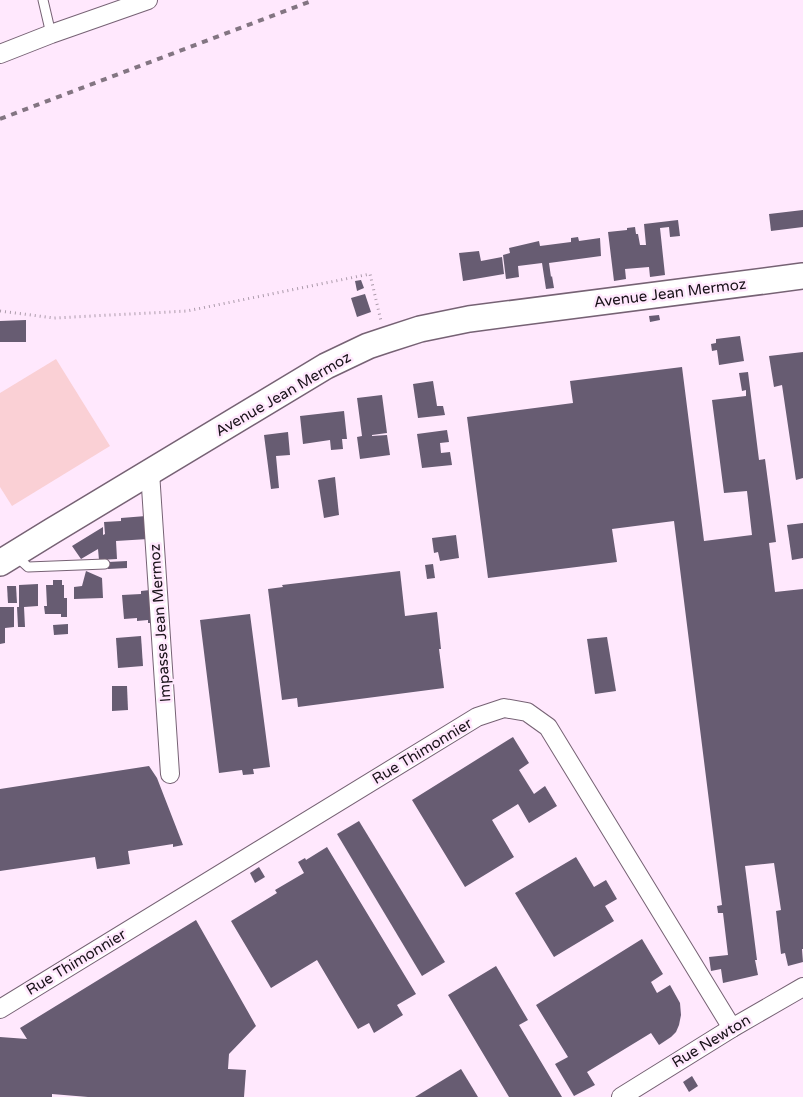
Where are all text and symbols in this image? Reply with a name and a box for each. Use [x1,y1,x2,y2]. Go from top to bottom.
street label: Avenue Jean Mermoz [593,275,747,311]
street label: Avenue Jean Mermoz [212,348,354,440]
street label: Impasse Jean Mermoz [145,543,175,703]
street label: Rue Thimonnier [369,714,475,788]
street label: Rue Thimonnier [23,925,129,999]
street label: Rue Newton [668,1010,754,1072]

